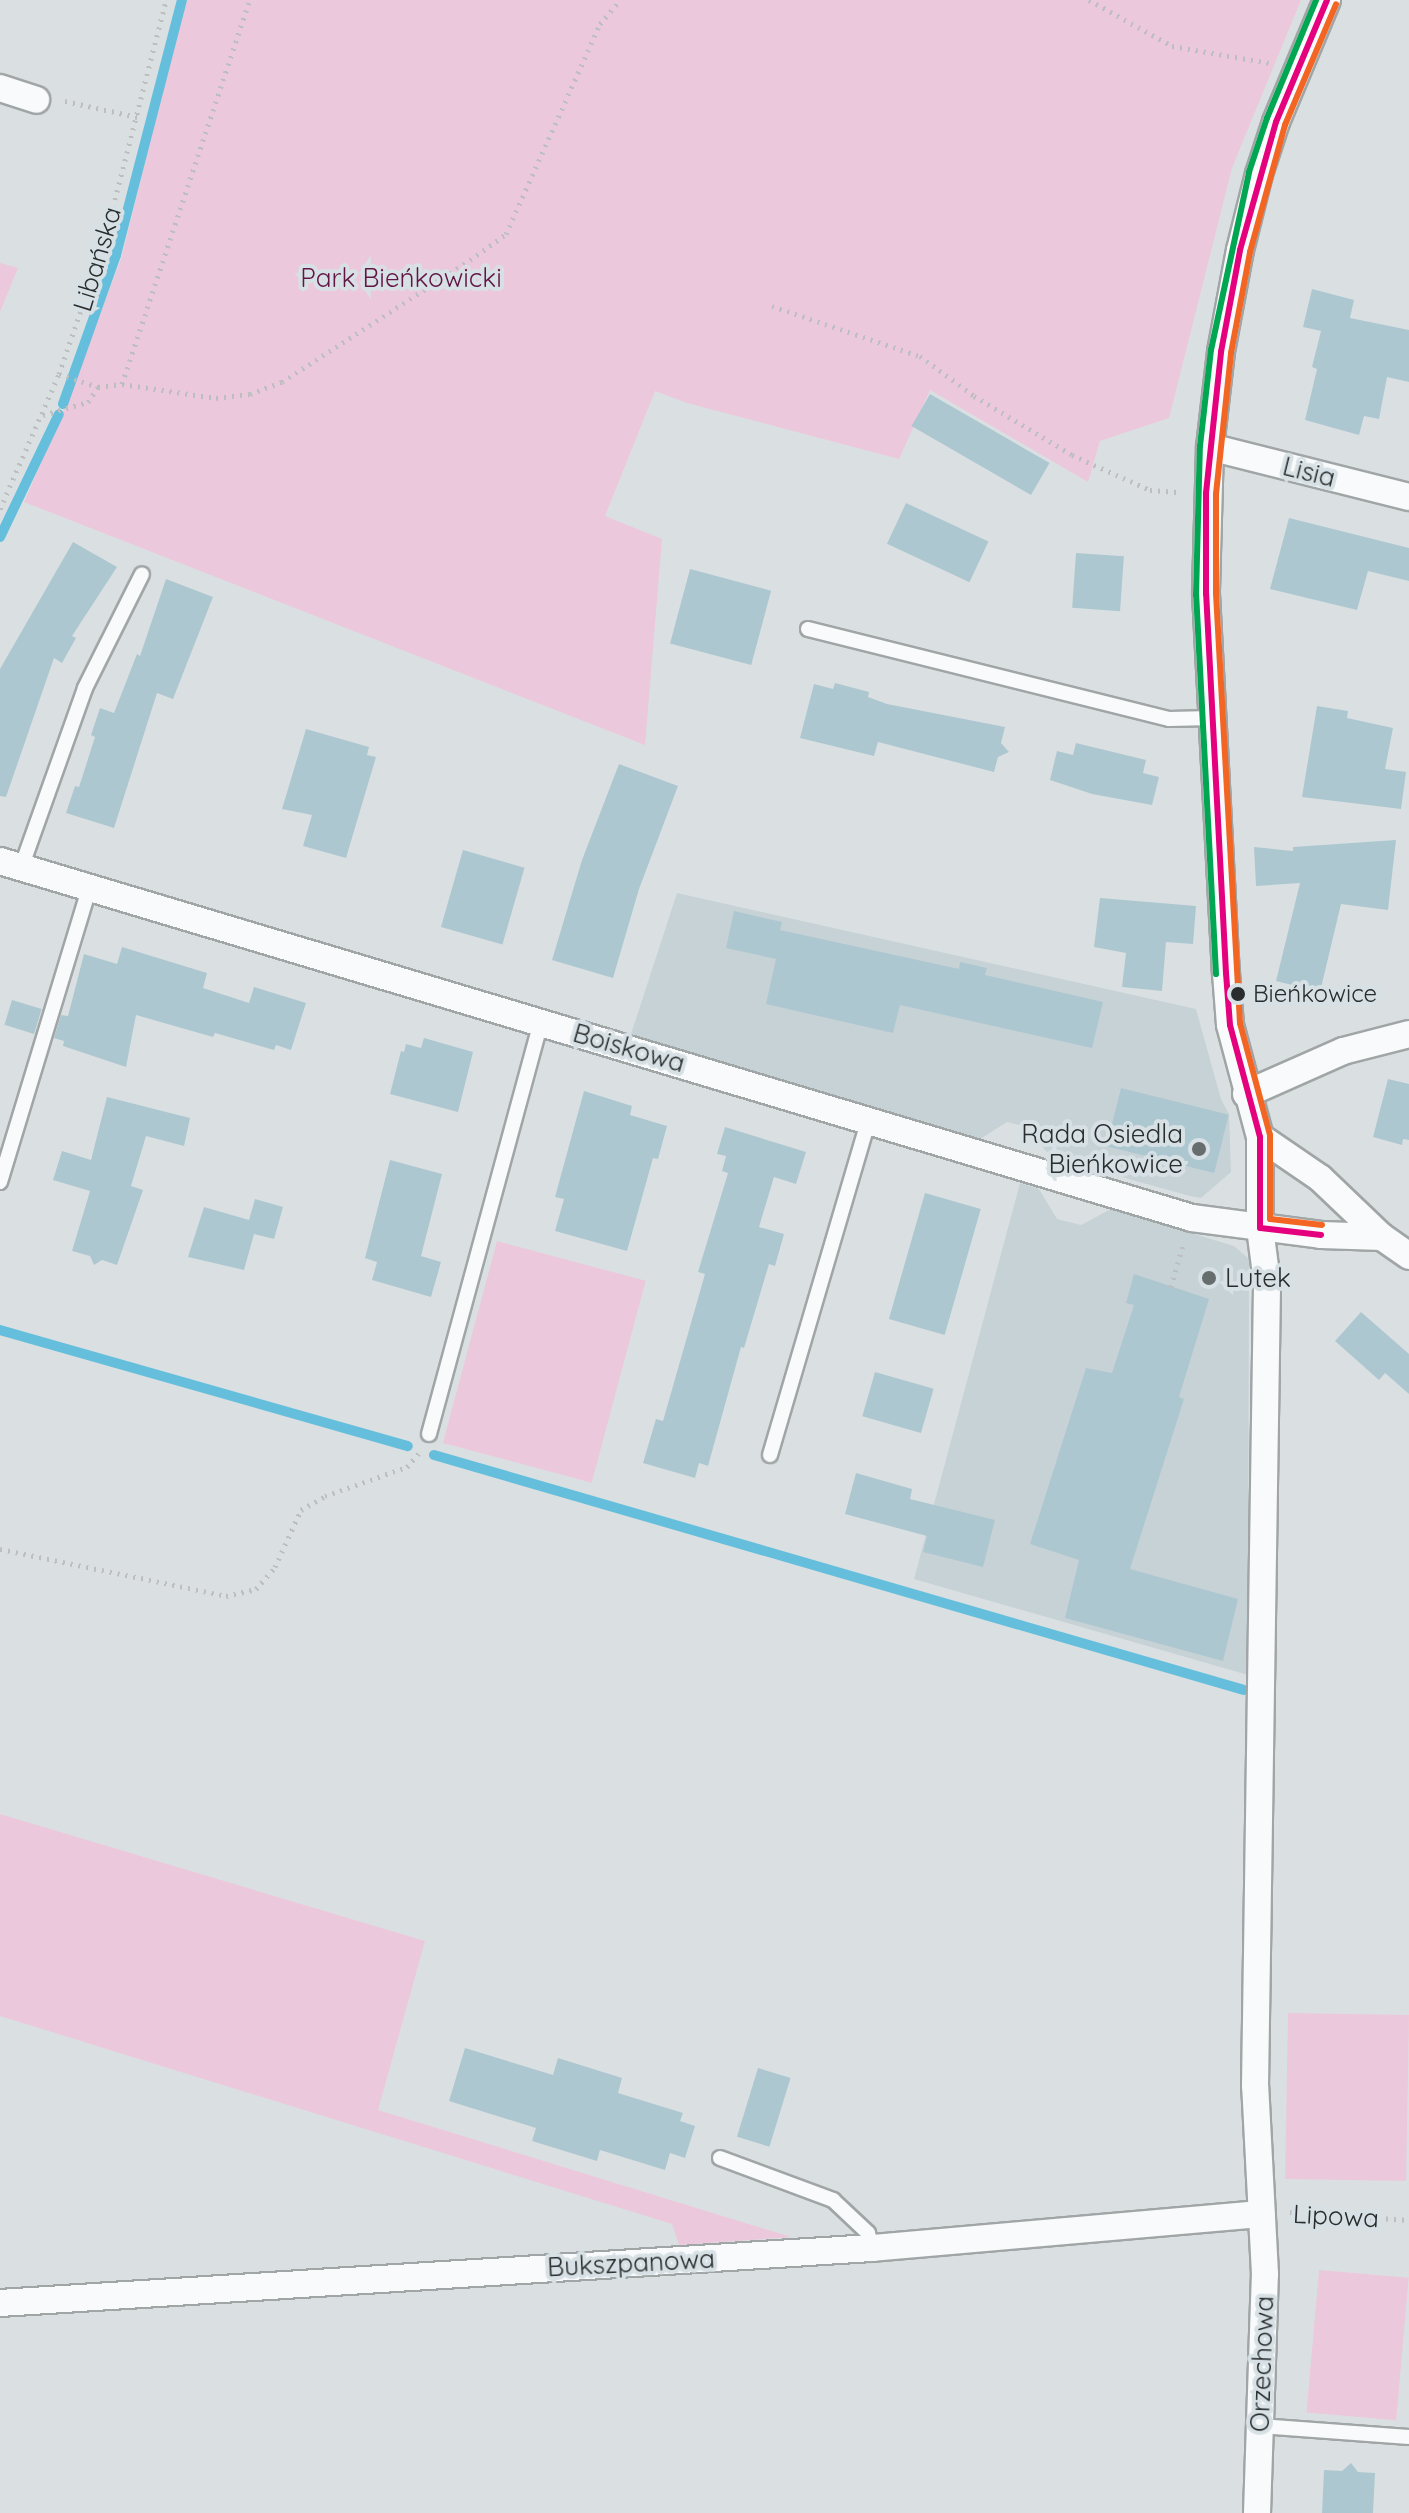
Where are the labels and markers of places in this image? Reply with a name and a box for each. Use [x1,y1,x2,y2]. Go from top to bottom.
place label: Bieńkowice [1253,980,1377,1008]
marker: Bieńkowice [1230,986,1246,1002]
place label: Rada Osiedla Bieńkowice [1021,1118,1183,1180]
marker: Rada Osiedla Bieńkowice [1190,1140,1208,1158]
place label: Lutek [1225,1262,1291,1294]
marker: Lutek [1200,1269,1218,1287]

